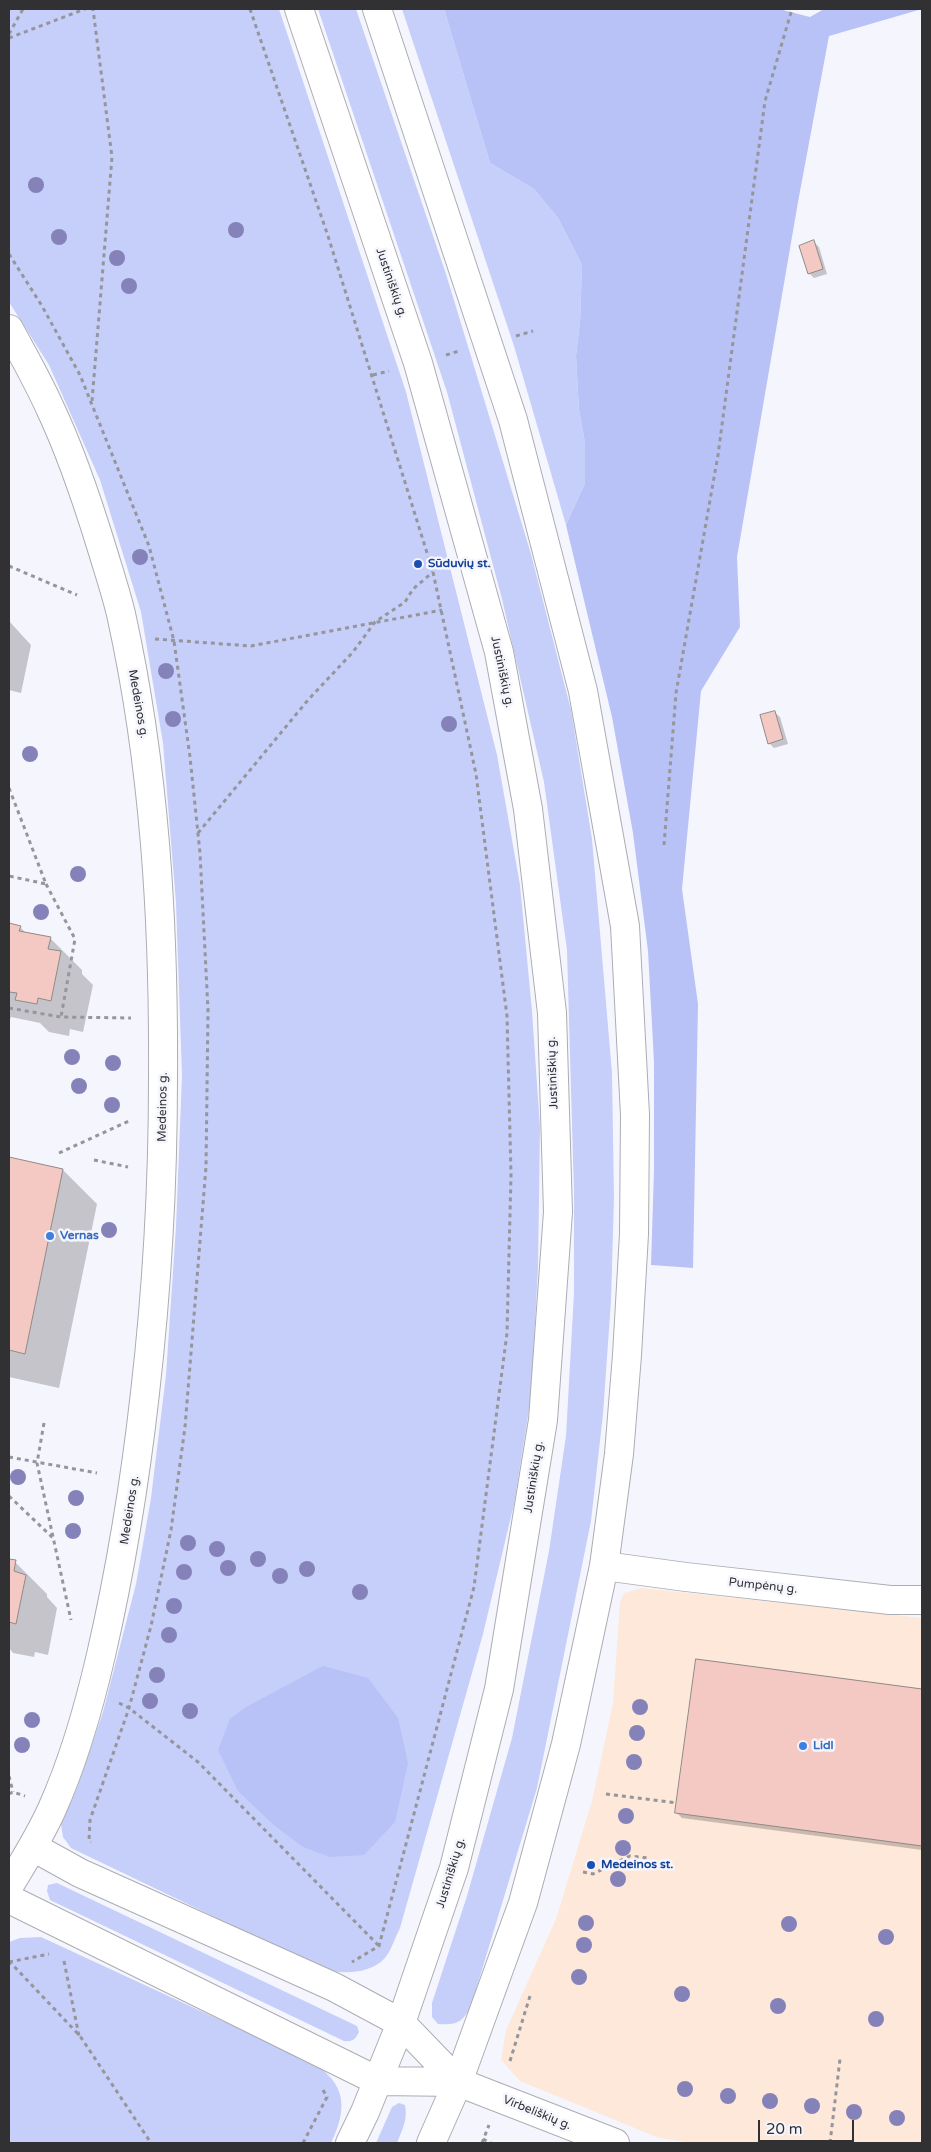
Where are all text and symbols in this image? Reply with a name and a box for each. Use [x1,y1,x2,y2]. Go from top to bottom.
street label: Justiniškių g. [372,246,410,320]
place label: Sūduvių st. [428,557,491,571]
marker: Sūduvių st. [412,558,424,570]
street label: Justiniškių g. [487,635,517,709]
street label: Medeinos g. [125,668,151,740]
street label: Justiniškių g. [545,1036,561,1110]
street label: Medeinos g. [155,1072,171,1142]
place label: Vernas [60,1229,99,1243]
marker: Vernas [44,1230,56,1242]
street label: Justiniškių g. [521,1440,547,1514]
street label: Medeinos g. [117,1474,143,1546]
street label: Pumpėnų g. [728,1575,798,1597]
place label: Lidl [813,1739,833,1753]
marker: Lidl [797,1740,809,1752]
street label: Justiniškių g. [433,1836,469,1910]
place label: Medeinos st. [601,1858,673,1872]
marker: Medeinos st. [585,1859,597,1871]
street label: Virbeliškių g. [501,2093,573,2133]
scale bar [761,2110,857,2142]
text: 20 m [766,2120,803,2138]

